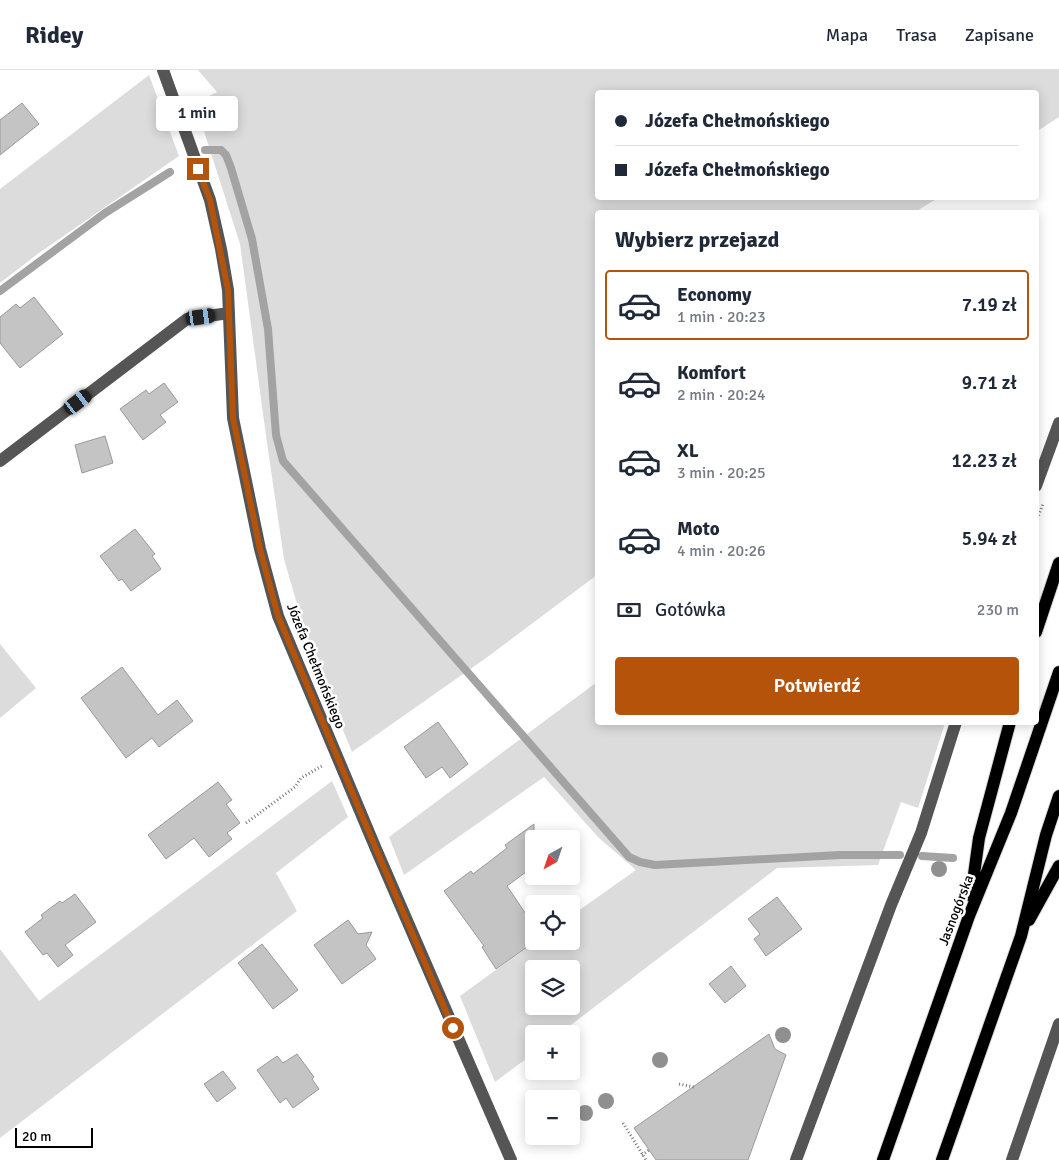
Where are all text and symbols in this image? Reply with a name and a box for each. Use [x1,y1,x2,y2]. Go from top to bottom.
text: Ridey [25,20,84,50]
text: Mapa [826,24,868,46]
text: Trasa [896,24,937,46]
text: Zapisane [965,24,1034,46]
callout: 1 min [157,97,239,132]
text: 1 min [178,103,216,123]
text: Józefa Chełmońskiego [645,109,830,133]
route end [187,158,209,180]
text: Józefa Chełmońskiego [645,158,830,182]
text: Wybierz przejazd [615,226,779,253]
icon: car [617,283,662,328]
text: Economy [677,283,751,307]
text: 7.19 zł [962,293,1017,317]
car [185,307,216,327]
text: 1 min · 20:23 [677,307,766,327]
icon: car [617,361,662,406]
text: Komfort [677,361,746,385]
text: 9.71 zł [962,371,1017,395]
text: 2 min · 20:24 [677,385,766,405]
car [61,387,94,417]
icon: car [617,439,662,484]
text: XL [677,439,699,463]
text: 12.23 zł [951,449,1017,473]
text: 3 min · 20:25 [677,463,766,483]
icon: car [617,517,662,562]
text: Moto [677,517,720,541]
text: 5.94 zł [962,527,1017,551]
text: 4 min · 20:26 [677,541,766,561]
icon: cash [615,596,643,624]
text: Gotówka [655,598,726,622]
text: 230 m [977,600,1019,620]
street label: Józefa Chełmońskiego [283,601,349,731]
button: Potwierdź [615,657,1019,715]
north arrow [525,830,580,885]
map controls [525,830,580,1145]
street label: Jasnogórska [935,872,977,948]
button: locate [525,895,580,950]
button: layers [525,960,580,1015]
route start [442,1017,464,1039]
button: + [525,1025,580,1080]
button: − [525,1090,580,1145]
scale bar [15,1125,92,1148]
text: 20 m [22,1128,51,1145]

